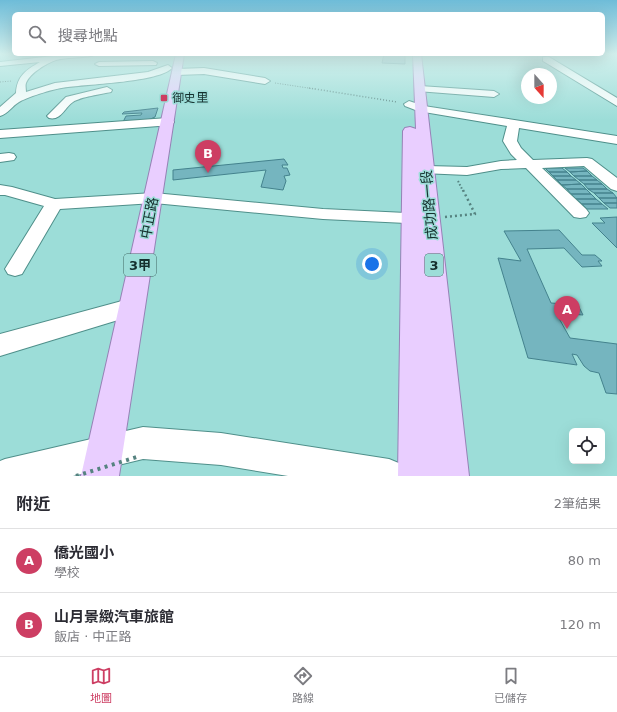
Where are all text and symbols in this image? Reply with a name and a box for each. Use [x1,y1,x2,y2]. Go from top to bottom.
search box [12,12,605,56]
icon: search [26,23,48,45]
text: 搜尋地點 [58,27,118,45]
north arrow [521,68,557,104]
place label: 御史里 [172,91,208,105]
marker: 御史里 [159,93,169,103]
pin: B [195,140,221,173]
street label: 成功路一段 [418,169,440,241]
street label: 中正路 [137,196,161,240]
road number: 3甲 [124,254,156,276]
your location [362,254,382,274]
road number: 3 [425,254,443,276]
pin: A [554,296,580,329]
map controls [569,428,605,464]
button: locate [569,428,605,464]
text: 附近 [16,494,50,514]
text: 2筆結果 [554,496,601,511]
text: 僑光國小 [54,544,114,562]
text: A [24,553,34,568]
text: 80 m [568,553,601,568]
text: 學校 [54,565,80,580]
text: 山月景緻汽車旅館 [54,608,174,626]
text: B [24,617,34,632]
text: 120 m [559,617,601,632]
text: 飯店 · 中正路 [54,629,131,644]
tab: 地圖 [90,665,112,705]
tab: 路線 [292,665,314,705]
tab: 已儲存 [494,665,527,705]

